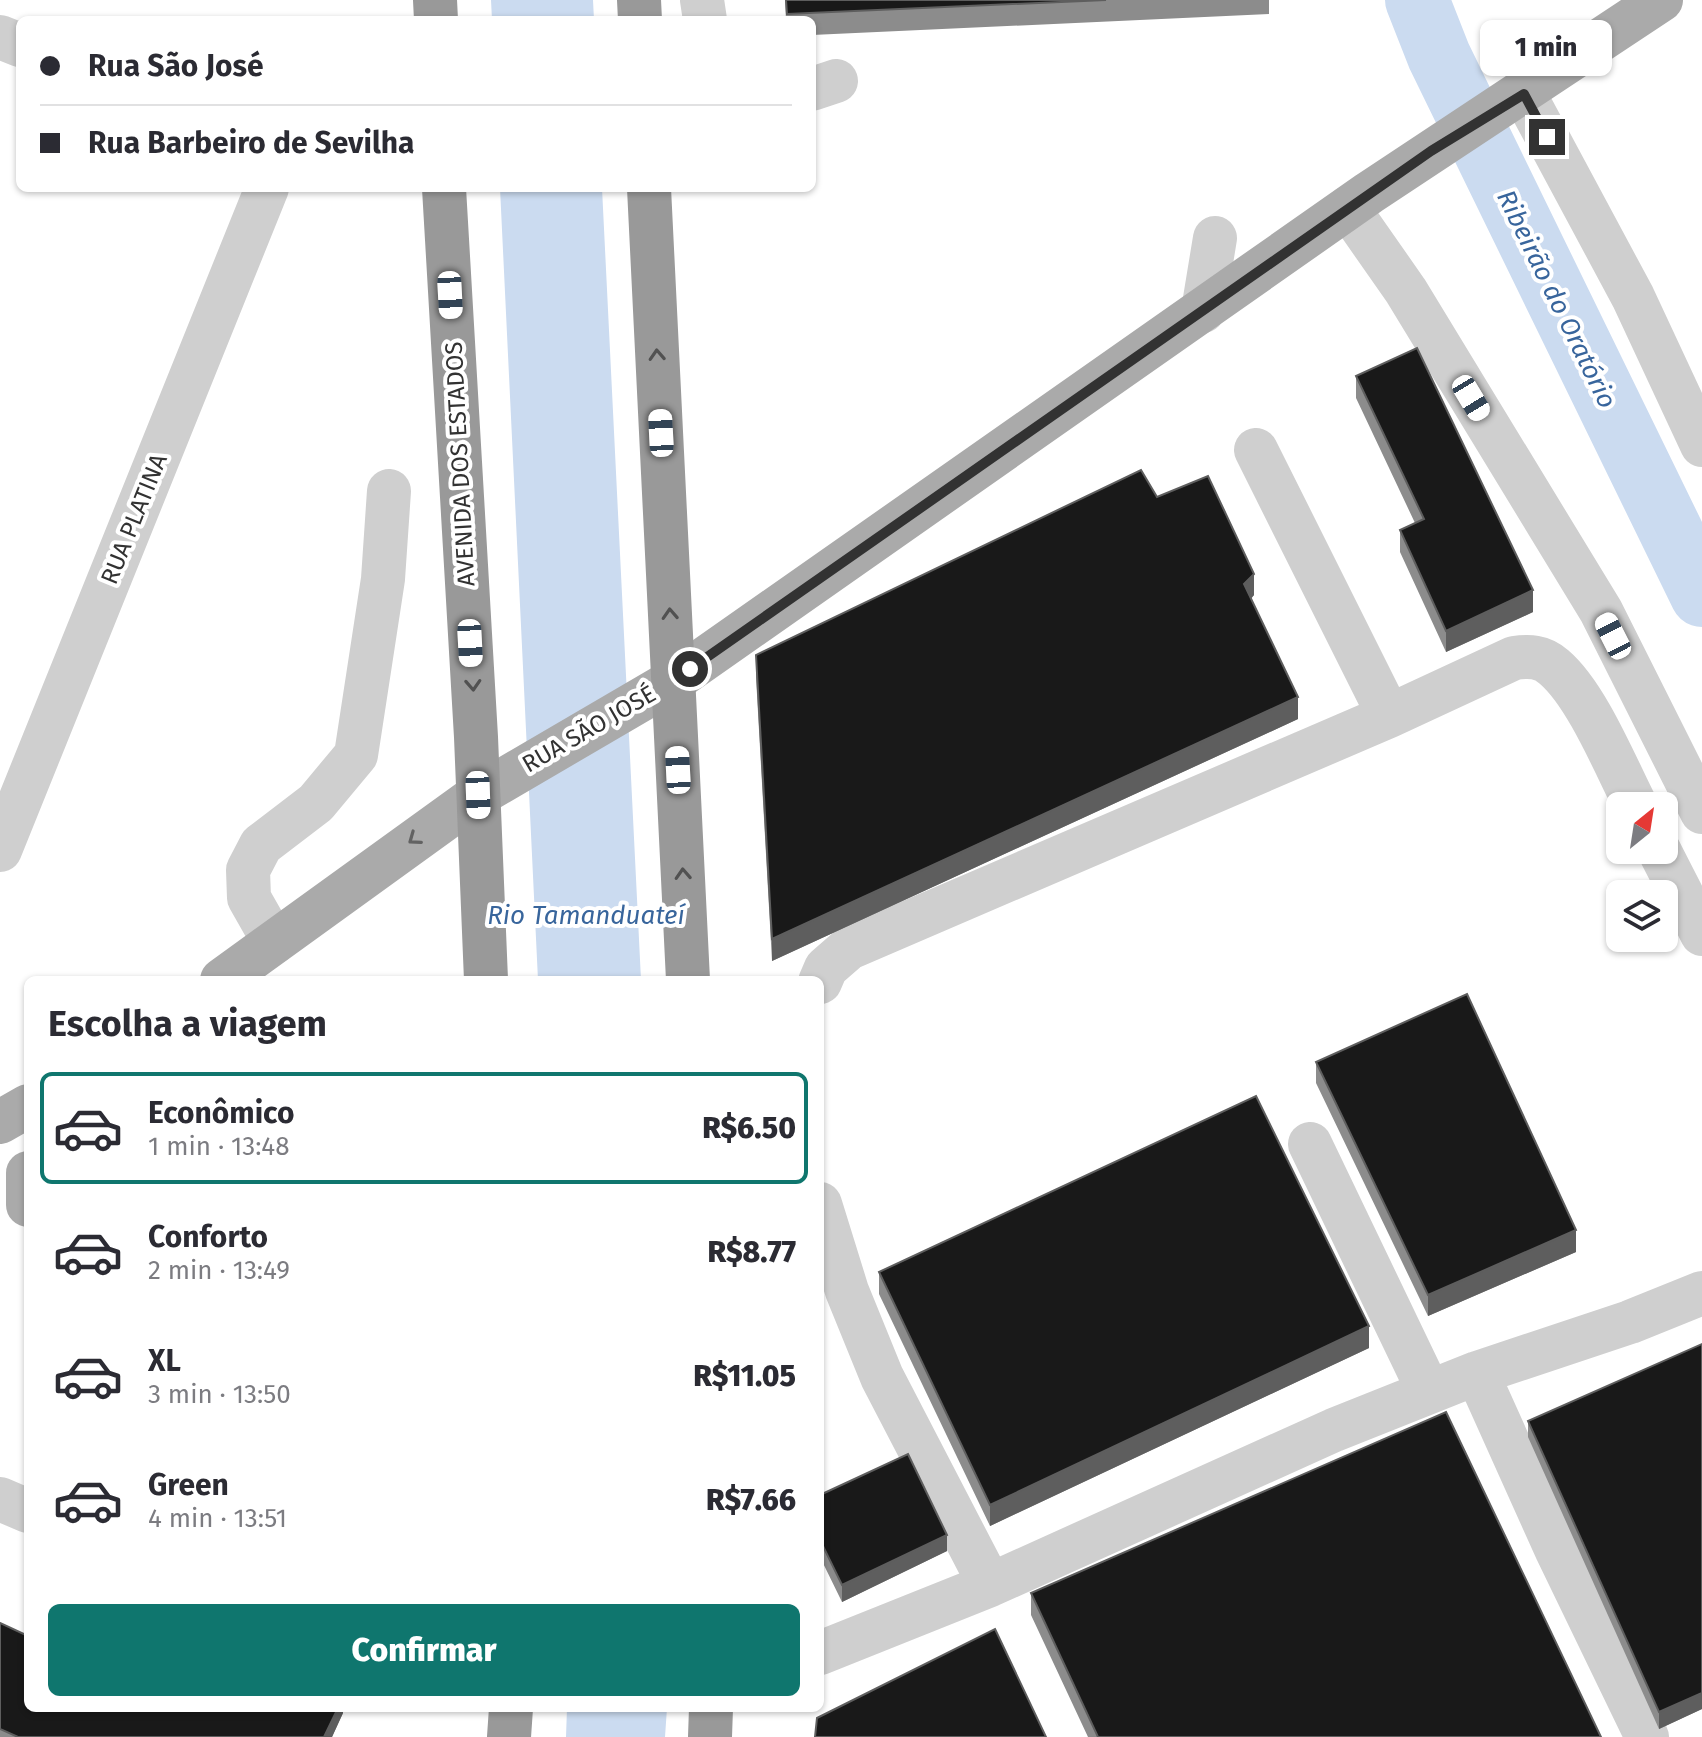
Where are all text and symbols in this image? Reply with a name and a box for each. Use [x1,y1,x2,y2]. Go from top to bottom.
callout: 1 min [1481,21,1613,77]
text: 1 min [1515,32,1577,63]
text: Rua São José [88,48,264,84]
route end [1529,119,1565,155]
text: Rua Barbeiro de Sevilha [88,125,415,161]
water label: Ribeirão do Oratório [1490,185,1623,413]
car [437,270,463,320]
street label: AVENIDA DOS ESTADOS [440,341,480,587]
one-way arrow [649,348,666,361]
car [1448,371,1494,425]
car [648,408,674,458]
street label: RUA PLATINA [95,449,173,588]
one-way arrow [662,607,679,620]
car [1591,609,1635,663]
car [457,618,483,668]
route start [672,651,708,687]
one-way arrow [464,679,481,692]
street label: RUA SÃO JOSÉ [517,679,661,778]
car [665,745,691,795]
car [465,771,491,819]
north arrow [1606,792,1678,864]
map controls [1606,792,1678,952]
one-way arrow [408,830,423,844]
one-way arrow [675,867,692,880]
button: layers [1606,880,1678,952]
water label: Rio Tamanduateí [487,900,687,931]
text: Escolha a viagem [48,1002,327,1046]
icon: car [52,1092,124,1164]
text: Econômico [148,1095,294,1131]
text: R$6.50 [702,1110,796,1146]
text: 1 min · 13:48 [148,1131,290,1162]
icon: car [52,1216,124,1288]
text: Conforto [148,1219,268,1255]
text: R$8.77 [708,1234,796,1270]
text: 2 min · 13:49 [148,1255,290,1286]
icon: car [52,1340,124,1412]
text: XL [148,1343,181,1379]
text: R$11.05 [693,1358,796,1394]
text: 3 min · 13:50 [148,1379,291,1410]
icon: car [52,1464,124,1536]
text: Green [148,1467,229,1503]
text: R$7.66 [706,1482,796,1518]
text: 4 min · 13:51 [148,1503,287,1534]
button: Confirmar [48,1604,800,1696]

